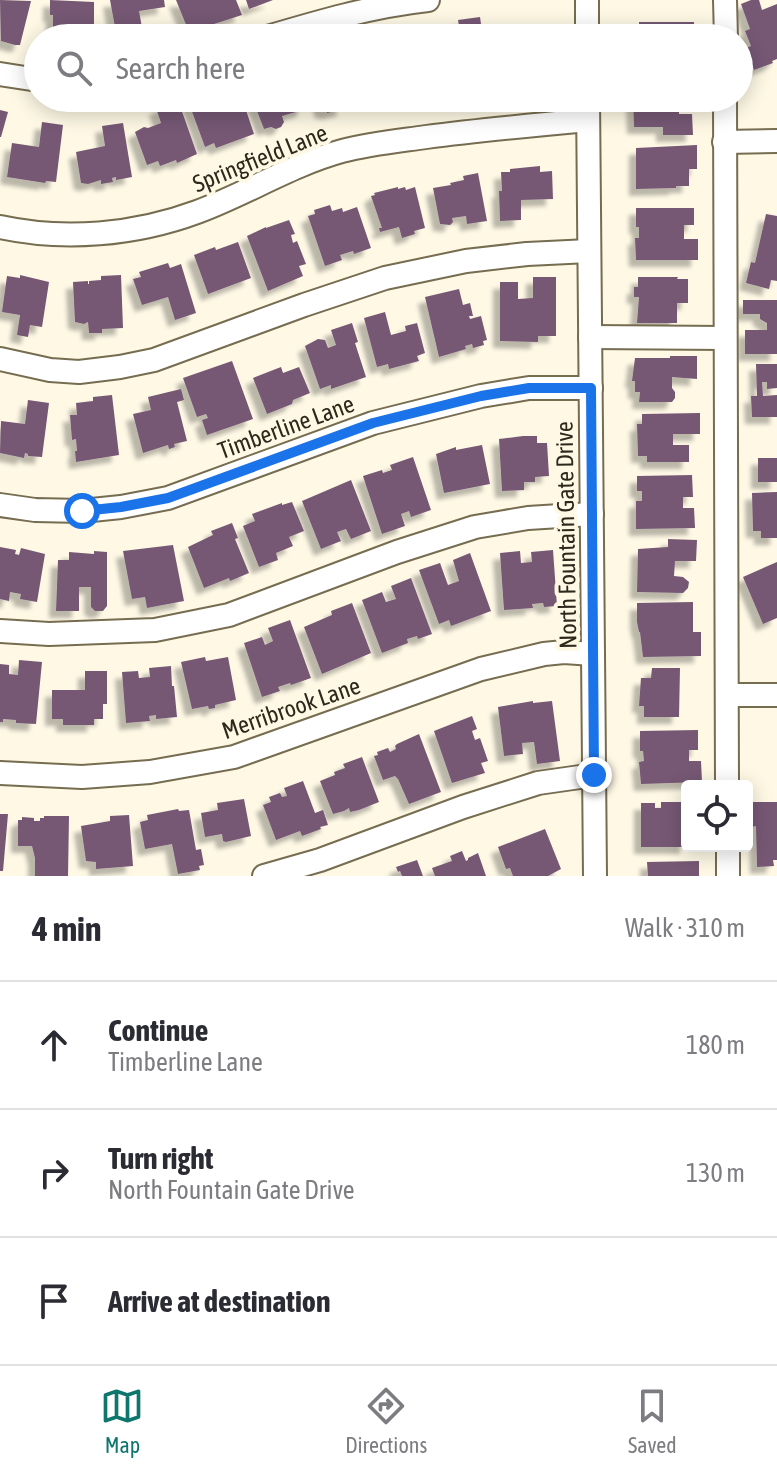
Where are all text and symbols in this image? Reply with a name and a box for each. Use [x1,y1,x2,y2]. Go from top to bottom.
search box [24,24,753,112]
icon: search [52,46,96,90]
text: Search here [116,51,245,85]
street label: Springfield Lane [189,119,331,197]
street label: Timberline Lane [214,390,358,464]
street label: North Fountain Gate Drive [551,421,581,649]
route start [64,493,100,529]
street label: Merribrook Lane [218,672,364,744]
route end [576,757,612,793]
map controls [681,780,753,852]
button: locate [681,780,753,852]
text: 4 min [32,909,101,948]
text: Walk · 310 m [625,913,745,943]
text: Continue [108,1013,208,1047]
icon: ahead [32,1023,76,1067]
text: 180 m [686,1030,745,1060]
text: Timberline Lane [108,1047,263,1077]
text: Turn right [108,1141,214,1175]
icon: right [32,1151,76,1195]
text: 130 m [686,1158,745,1188]
text: North Fountain Gate Drive [108,1175,355,1205]
icon: arrive [32,1279,76,1323]
text: Arrive at destination [108,1284,330,1318]
tab: Map [100,1384,144,1458]
tab: Directions [345,1384,427,1458]
tab: Saved [628,1384,677,1458]

